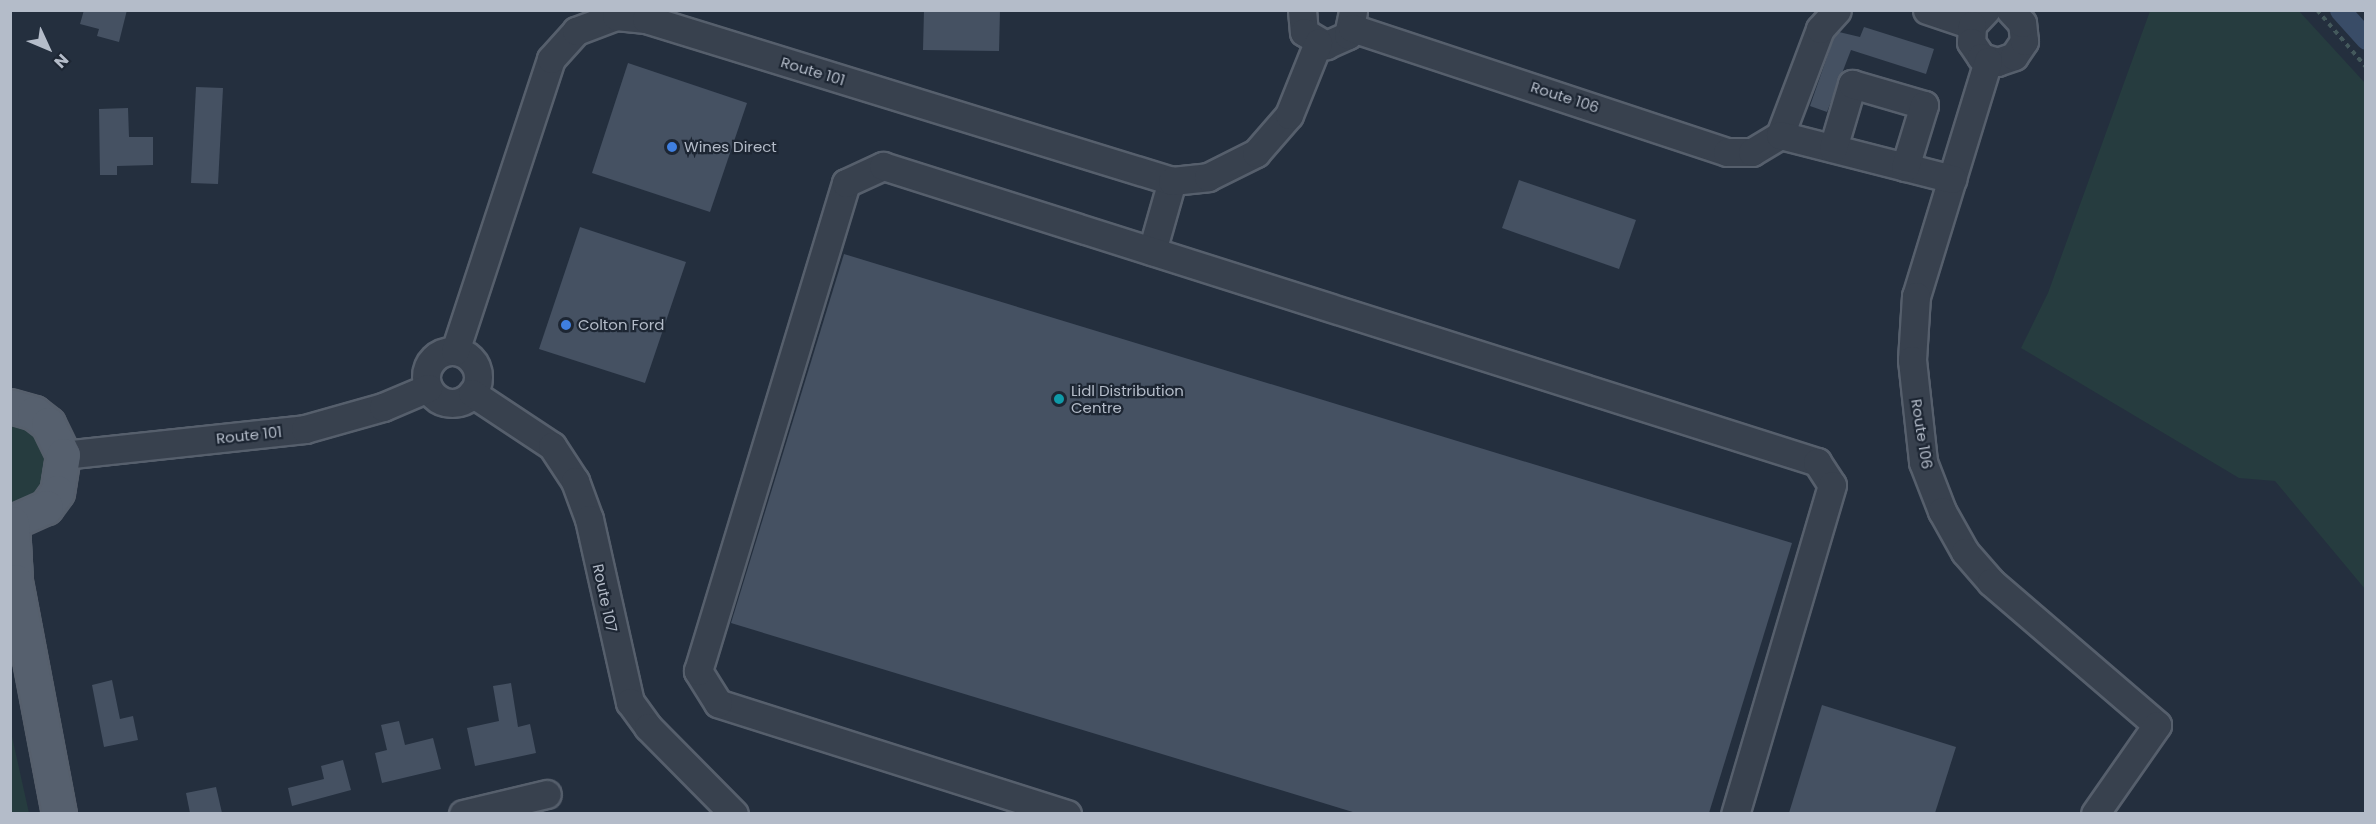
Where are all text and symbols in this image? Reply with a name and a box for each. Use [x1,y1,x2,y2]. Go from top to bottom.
north arrow [18,18,78,78]
text: N [49,49,74,73]
street label: Route 101 [779,53,847,89]
street label: Route 106 [1529,77,1601,117]
place label: Wines Direct [684,138,777,156]
marker: Wines Direct [665,140,679,154]
place label: Colton Ford [578,316,664,334]
marker: Colton Ford [559,318,573,332]
place label: Lidl Distribution Centre [1071,381,1184,416]
marker: Lidl Distribution Centre [1052,392,1066,406]
street label: Route 106 [1908,398,1936,470]
street label: Route 101 [215,423,283,447]
street label: Route 107 [589,562,621,634]

